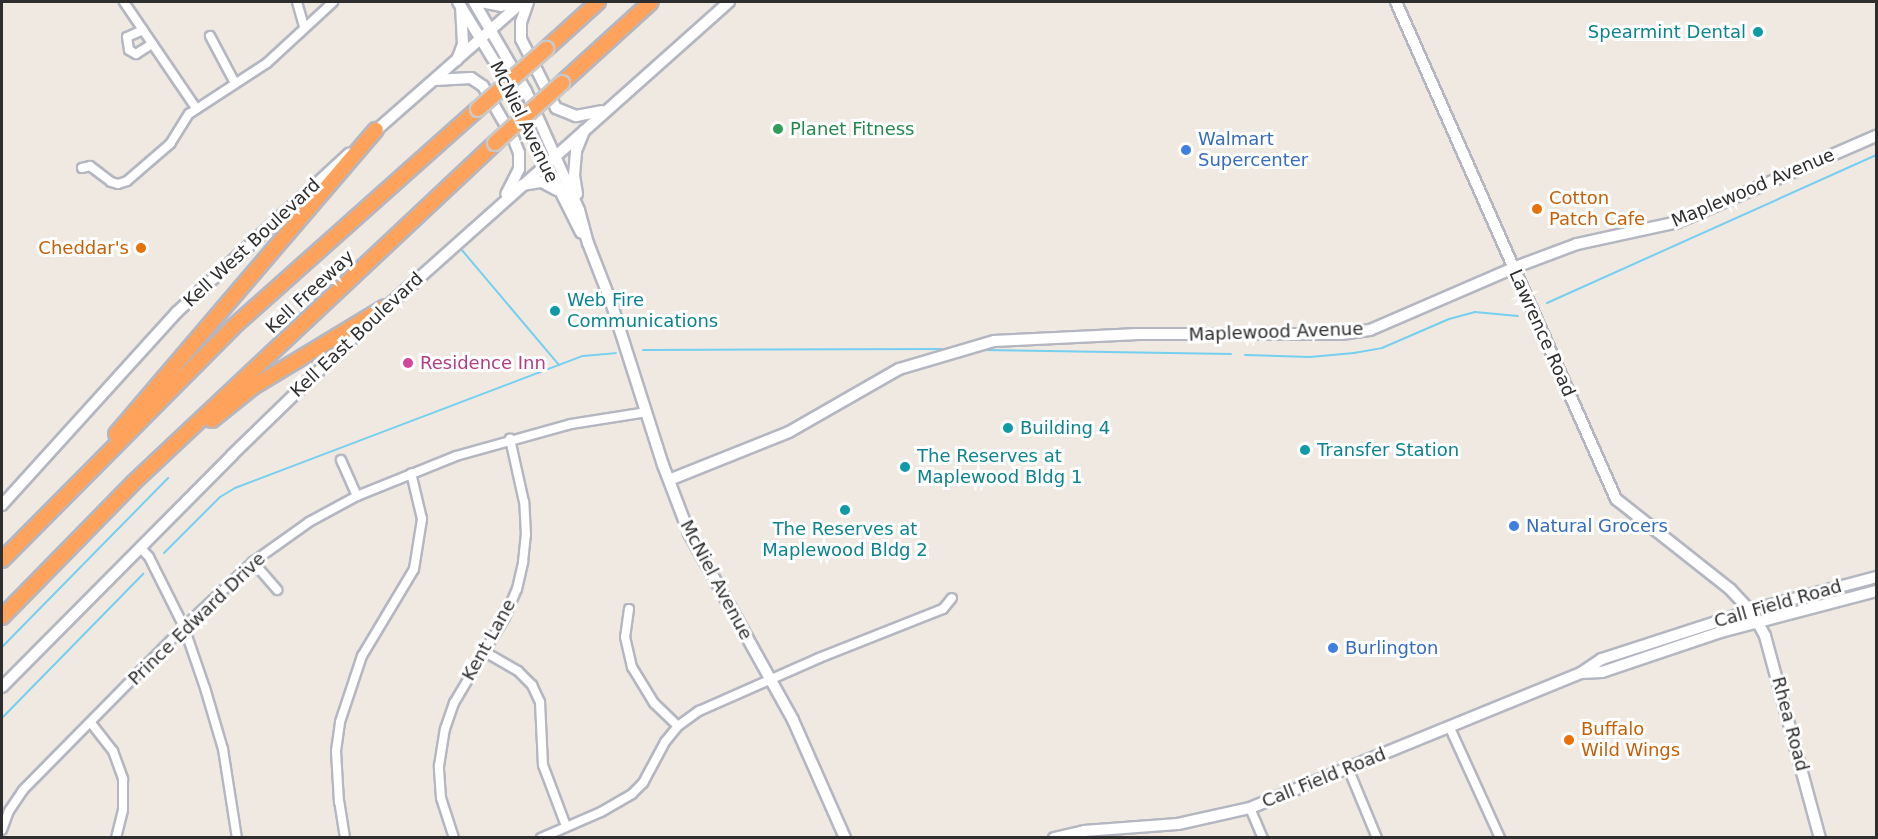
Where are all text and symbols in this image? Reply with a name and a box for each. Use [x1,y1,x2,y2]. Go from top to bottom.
place label: Spearmint Dental [1588,21,1746,43]
marker: Spearmint Dental [1751,25,1765,39]
street label: McNiel Avenue [485,58,563,186]
place label: Planet Fitness [790,118,914,140]
marker: Planet Fitness [771,122,785,136]
place label: Walmart Supercenter [1198,129,1308,172]
marker: Walmart Supercenter [1179,143,1193,157]
street label: Maplewood Avenue [1668,144,1838,232]
street label: Kell West Boulevard [179,174,325,312]
place label: Cotton Patch Cafe [1549,188,1645,230]
marker: Cotton Patch Cafe [1530,202,1544,216]
place label: Cheddar's [38,237,129,259]
marker: Cheddar's [134,241,148,255]
street label: Kell Freeway [262,246,358,338]
street label: Lawrence Road [1504,266,1580,400]
street label: Kell East Boulevard [286,268,428,402]
place label: Web Fire Communications [567,290,718,332]
marker: Web Fire Communications [548,304,562,318]
street label: Maplewood Avenue [1188,318,1364,346]
place label: Residence Inn [420,352,546,374]
marker: Residence Inn [401,356,415,370]
place label: Building 4 [1020,417,1110,439]
marker: Building 4 [1001,421,1015,435]
place label: Transfer Station [1317,439,1459,461]
marker: Transfer Station [1298,443,1312,457]
place label: The Reserves at Maplewood Bldg 1 [917,446,1082,488]
marker: The Reserves at Maplewood Bldg 1 [898,460,912,474]
marker: The Reserves at Maplewood Bldg 2 [838,503,852,517]
place label: Natural Grocers [1526,515,1668,537]
street label: McNiel Avenue [675,516,757,644]
place label: The Reserves at Maplewood Bldg 2 [762,519,928,562]
marker: Natural Grocers [1507,519,1521,533]
street label: Prince Edward Drive [124,548,270,690]
street label: Call Field Road [1712,575,1844,633]
street label: Kent Lane [458,596,520,684]
place label: Burlington [1345,637,1438,659]
marker: Burlington [1326,641,1340,655]
street label: Rhea Road [1767,674,1813,774]
place label: Buffalo Wild Wings [1581,719,1680,762]
marker: Buffalo Wild Wings [1562,733,1576,747]
street label: Call Field Road [1259,743,1389,813]

